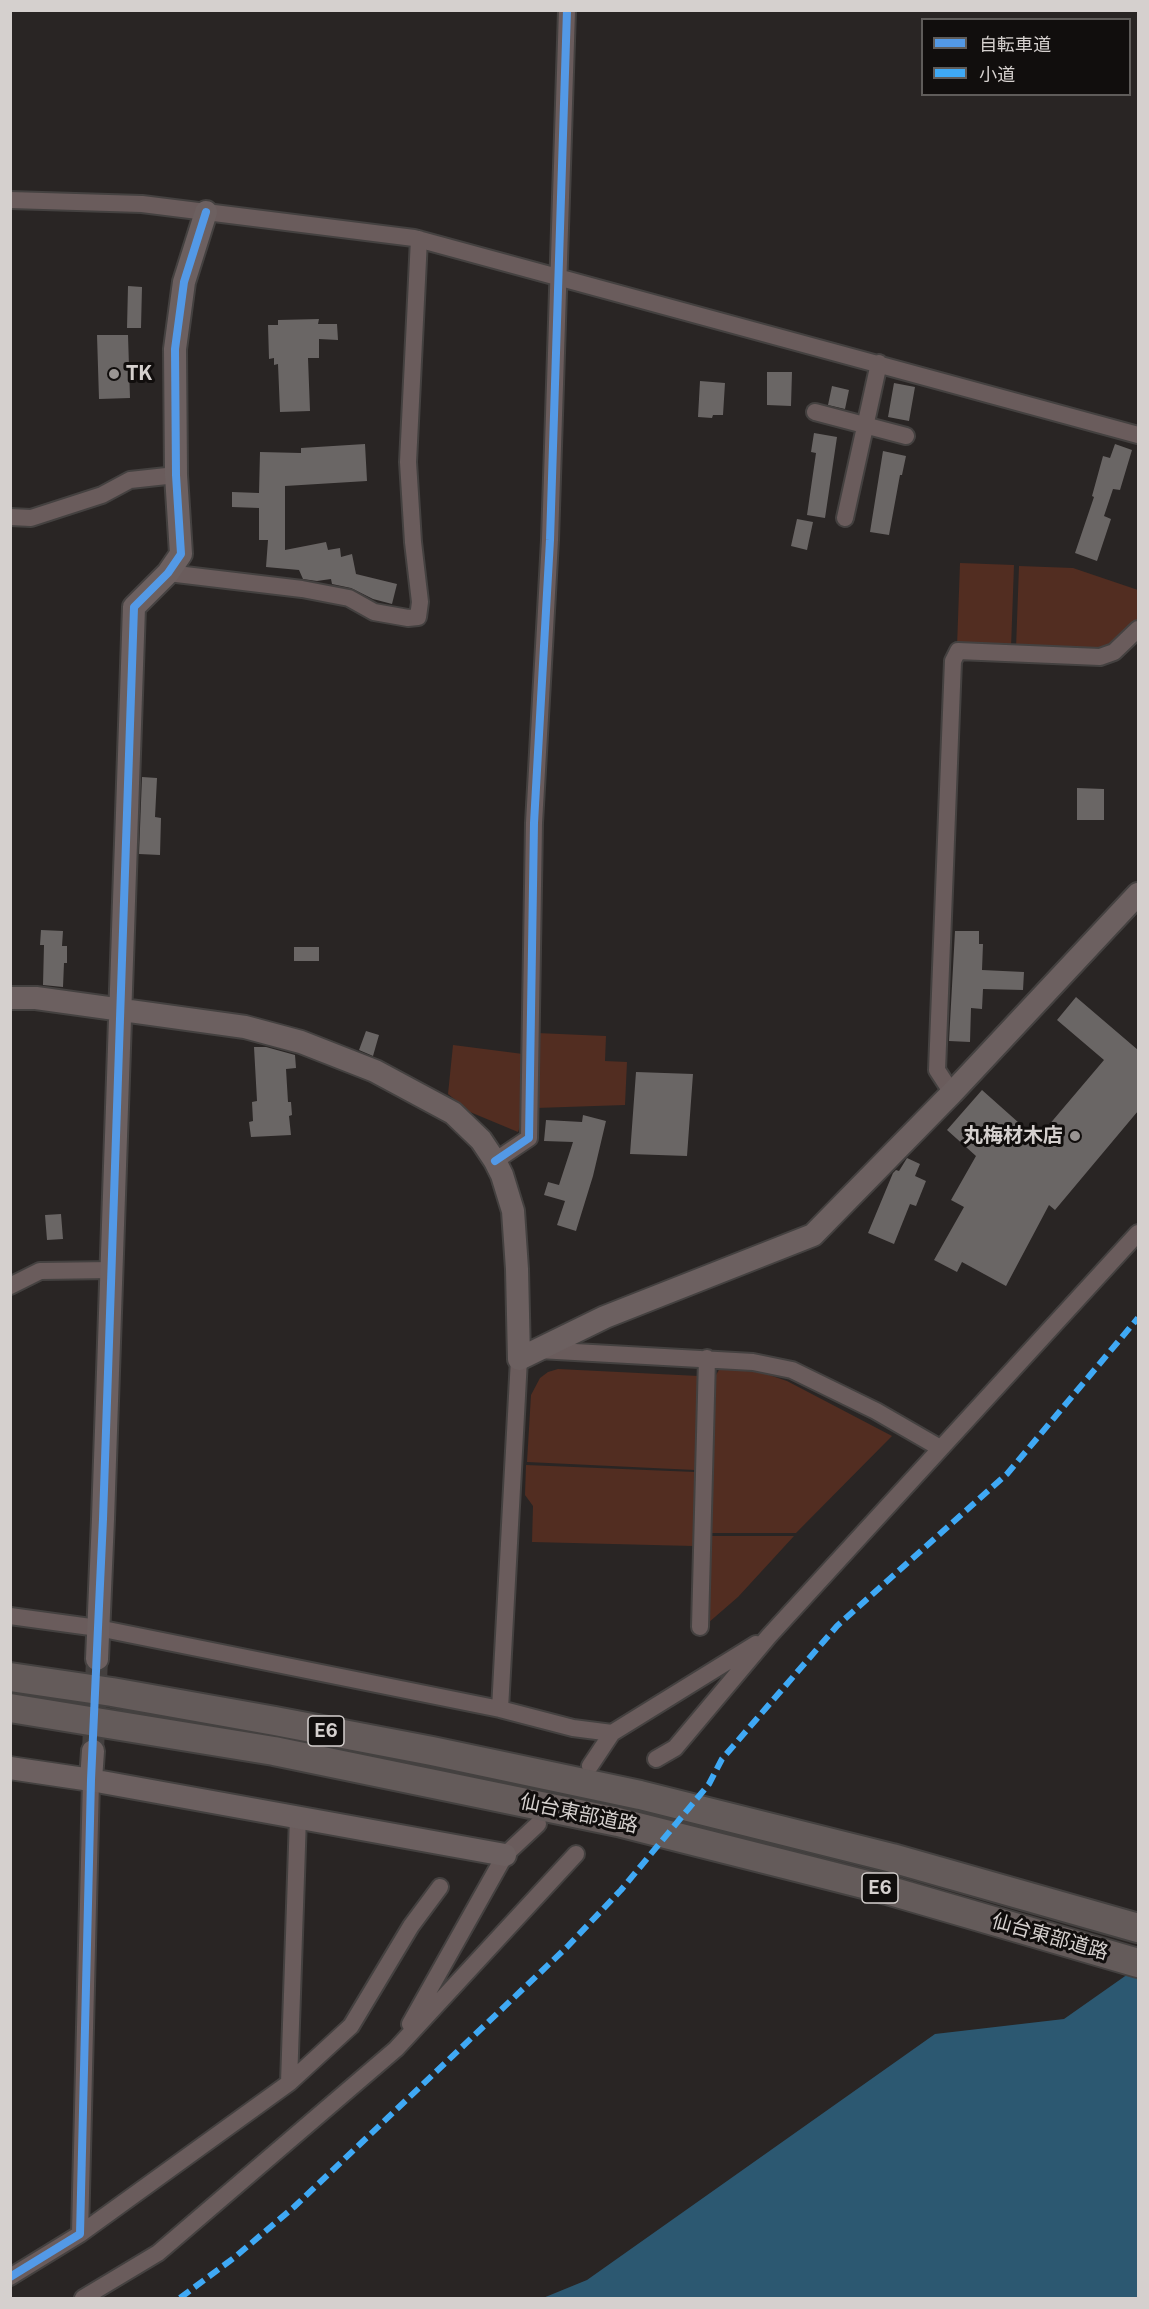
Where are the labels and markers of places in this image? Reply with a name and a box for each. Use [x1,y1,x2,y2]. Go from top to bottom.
place label: TK [126,362,153,386]
marker: TK [107,367,121,381]
place label: 丸梅材木店 [963,1124,1063,1148]
marker: 丸梅材木店 [1068,1129,1082,1143]

